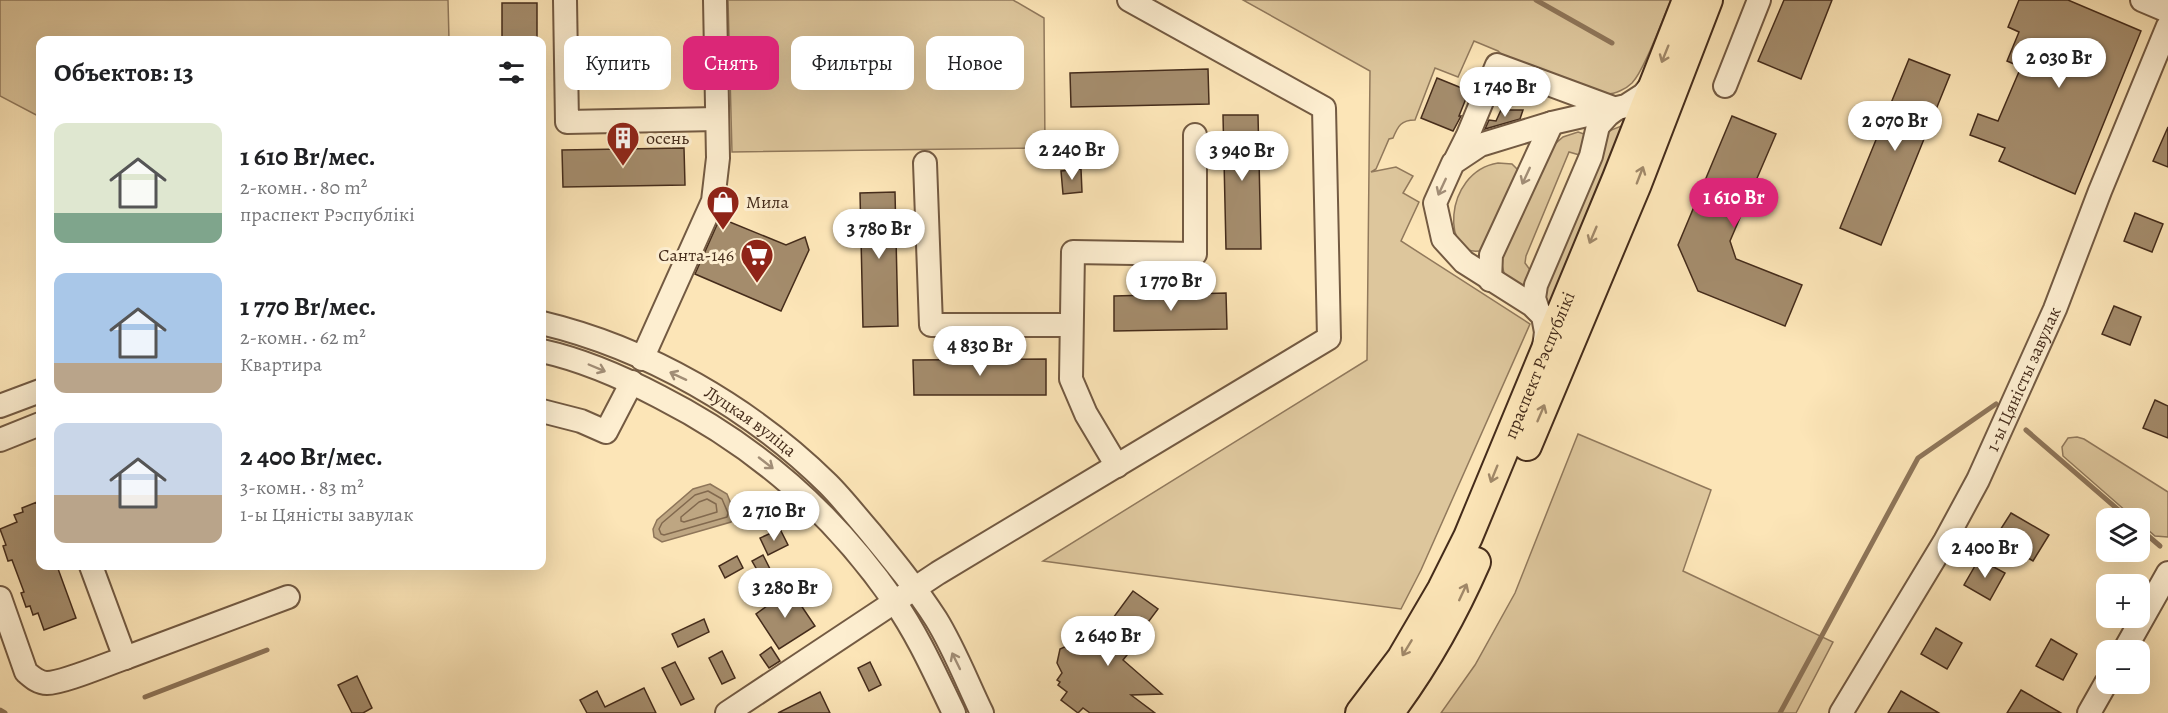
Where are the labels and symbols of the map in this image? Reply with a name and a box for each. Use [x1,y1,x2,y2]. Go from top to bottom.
pin: 2 030 Br [1997,38,2121,89]
one-way arrow [1659,45,1670,63]
pin: 1 740 Br [1443,67,1567,118]
pin: 2 070 Br [1833,101,1957,152]
building icon: осень [605,120,641,167]
place label: осень [646,126,689,150]
pin: 2 240 Br [1010,130,1134,181]
pin: 3 940 Br [1180,131,1304,182]
one-way arrow [1520,166,1532,184]
one-way arrow [1635,166,1646,185]
one-way arrow [1436,178,1448,196]
pin: 1 610 Br [1672,178,1796,229]
shop icon: Мила [705,184,741,231]
place label: Мила [746,190,790,214]
pin: 3 780 Br [817,209,941,260]
one-way arrow [1587,226,1598,244]
supermarket icon: Санта-146 [739,237,775,284]
place label: Санта-146 [658,243,734,267]
pin: 1 770 Br [1109,261,1233,312]
street label: праспект Рэспублікі [1498,288,1581,443]
street label: 1-ы Цяністы завулак [1980,303,2066,455]
pin: 4 830 Br [918,326,1042,377]
one-way arrow [588,362,606,374]
one-way arrow [670,369,688,381]
street label: Луцкая вуліца [700,380,802,463]
one-way arrow [1536,404,1547,423]
one-way arrow [758,457,774,470]
one-way arrow [1488,464,1499,482]
pin: 2 710 Br [712,491,836,542]
pin: 2 400 Br [1923,528,2047,579]
pin: 3 280 Br [723,568,847,619]
one-way arrow [1458,583,1469,601]
pin: 2 640 Br [1046,616,1170,667]
one-way arrow [1401,639,1413,656]
one-way arrow [950,652,962,670]

